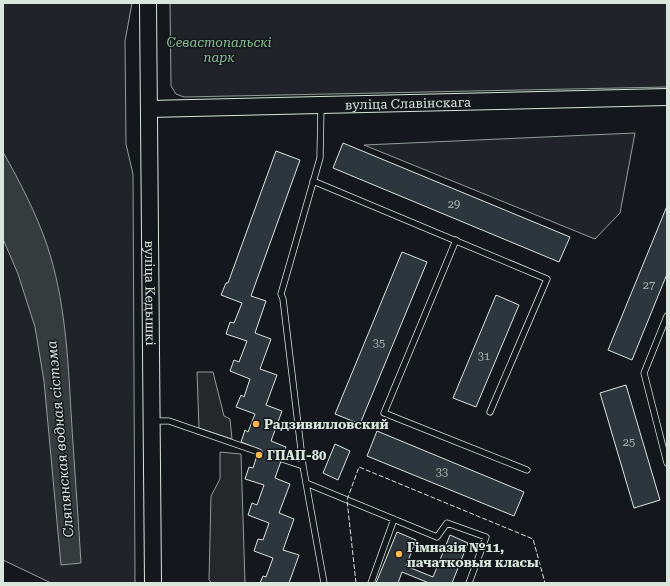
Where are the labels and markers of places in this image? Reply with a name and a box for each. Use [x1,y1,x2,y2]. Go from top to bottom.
place label: Радзивилловский [264,417,389,432]
marker: Радзивилловский [251,419,261,429]
place label: ГПАП-80 [267,448,326,463]
marker: ГПАП-80 [254,450,264,460]
place label: Гімназія №11, пачатковыя класы [407,540,539,570]
marker: Гімназія №11, пачатковыя класы [394,549,404,559]

